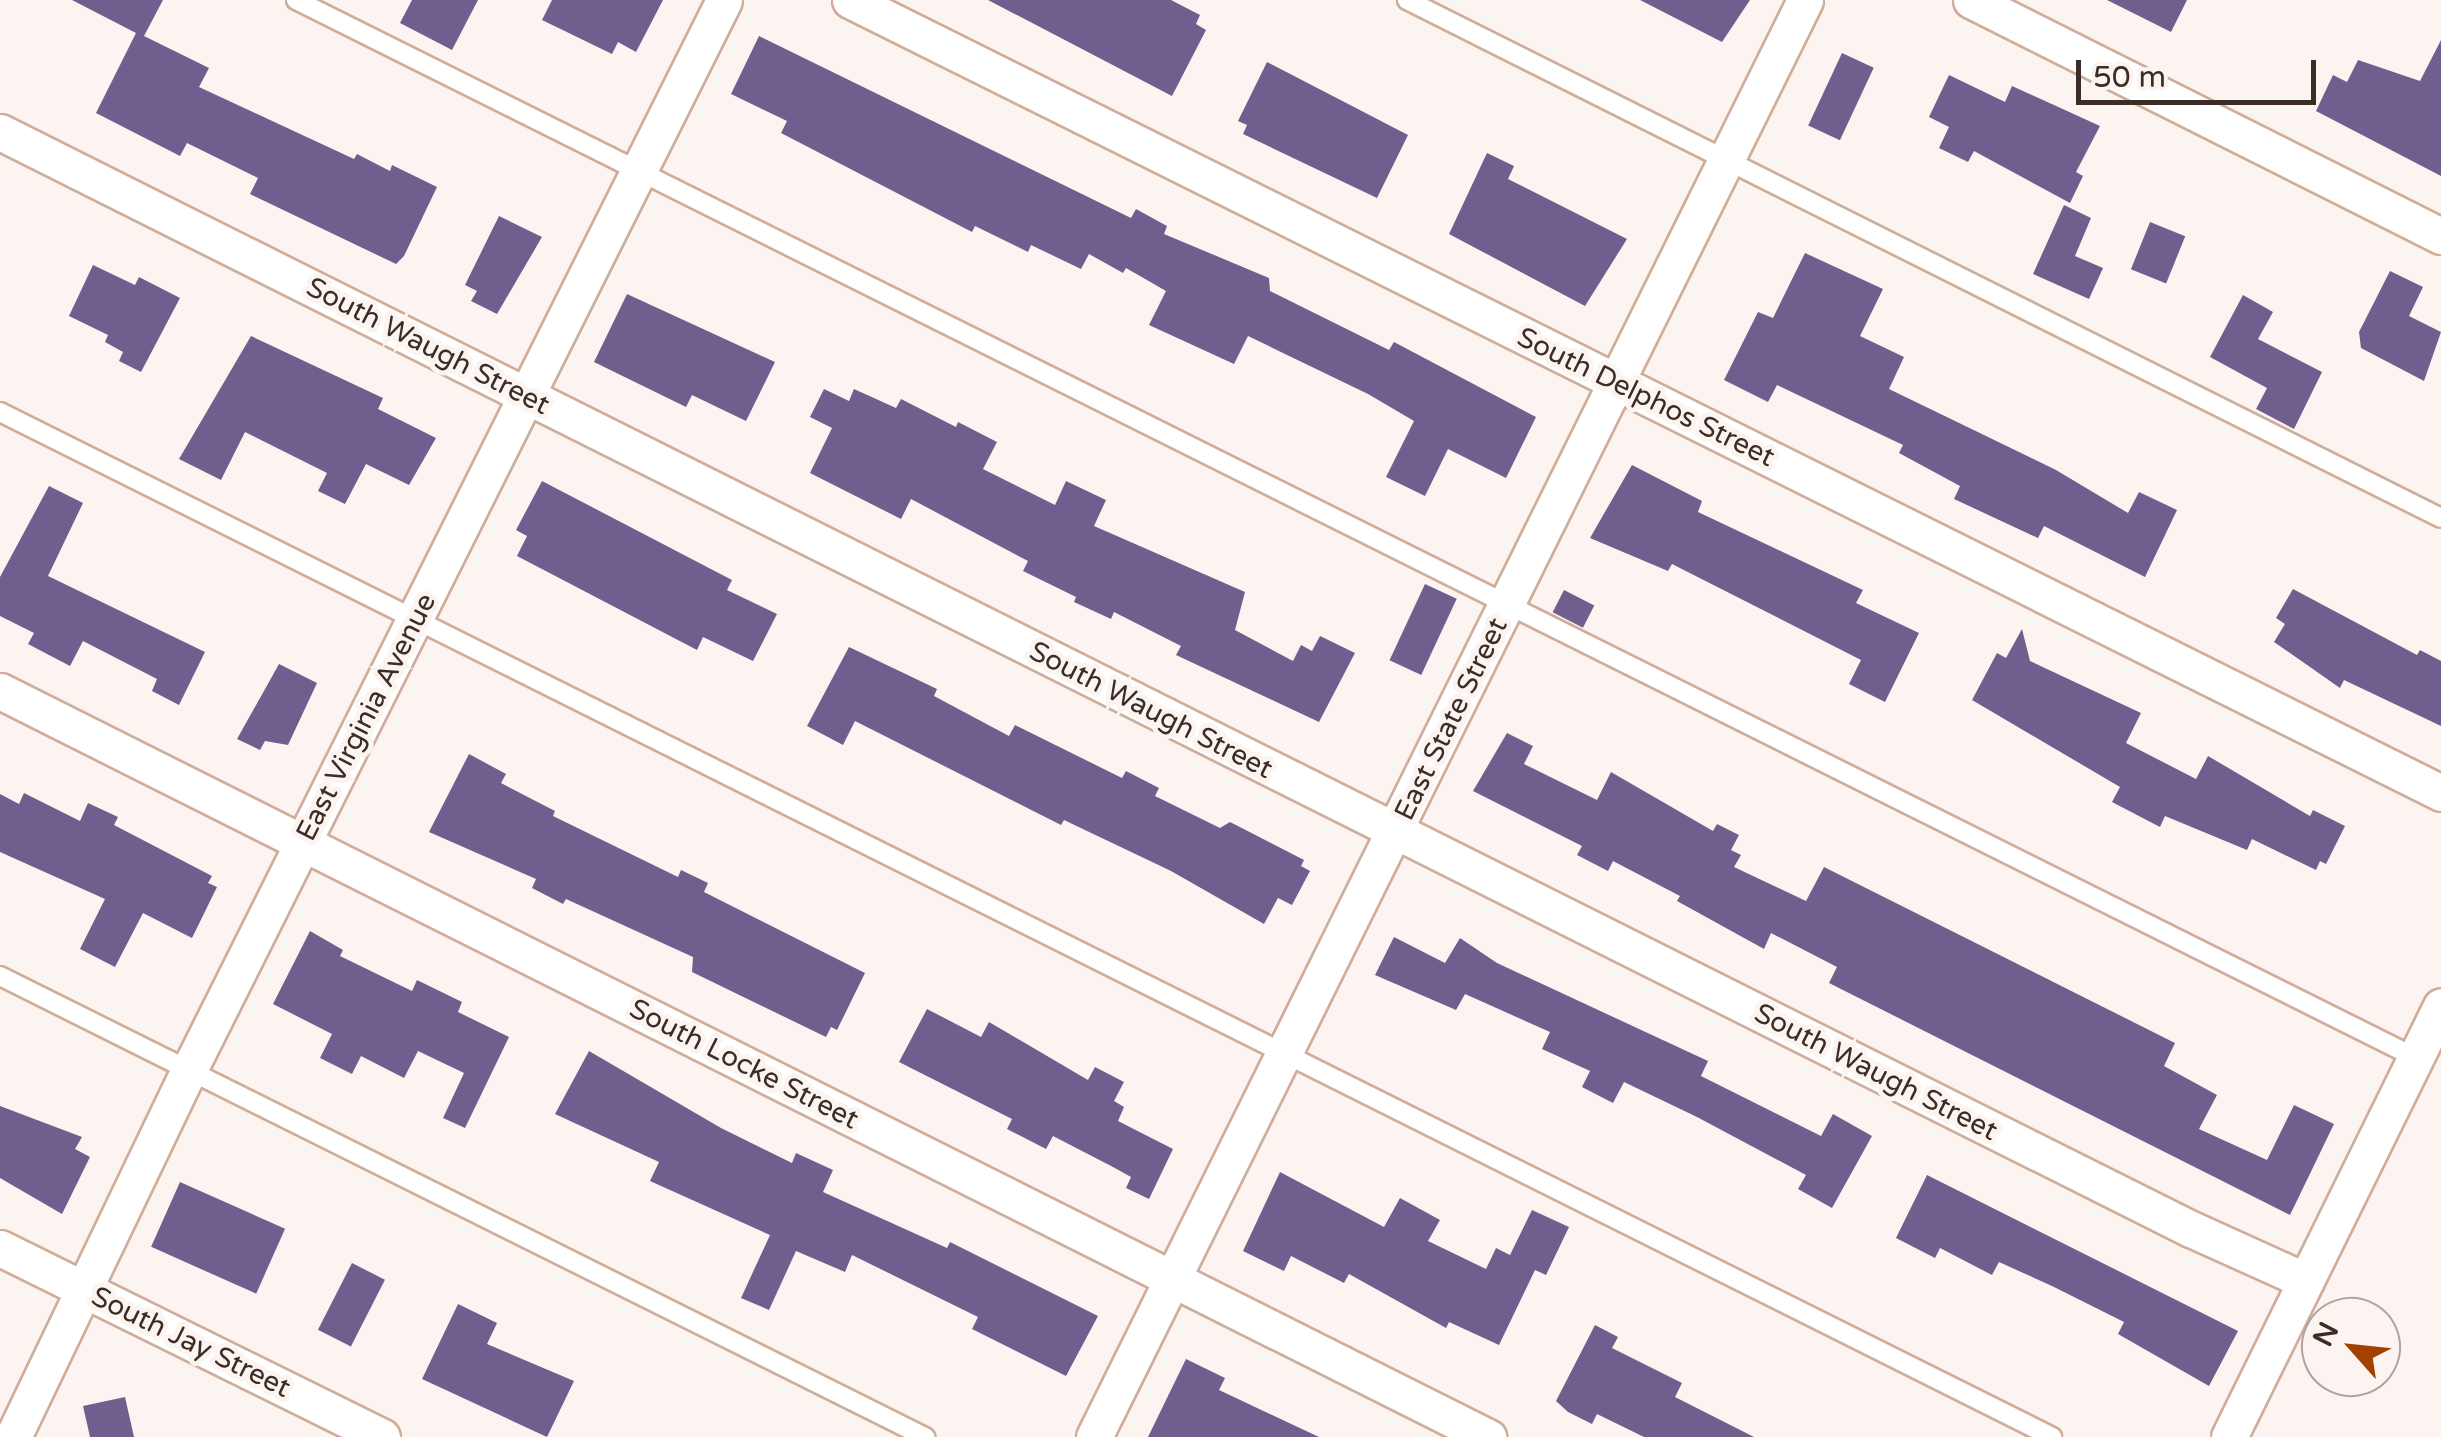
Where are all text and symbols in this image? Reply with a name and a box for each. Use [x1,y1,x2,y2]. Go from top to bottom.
scale bar [2081,40,2321,102]
text: 50 m [2093,59,2166,96]
street label: South Waugh Street [301,270,555,422]
street label: South Delphos Street [1512,320,1780,474]
street label: East Virginia Avenue [289,588,443,846]
street label: East State Street [1387,612,1515,826]
street label: South Waugh Street [1024,634,1278,786]
street label: South Locke Street [624,992,864,1136]
street label: South Waugh Street [1749,996,2003,1148]
street label: South Jay Street [86,1279,296,1405]
north arrow [2301,1297,2401,1397]
text: N [2306,1317,2346,1352]

